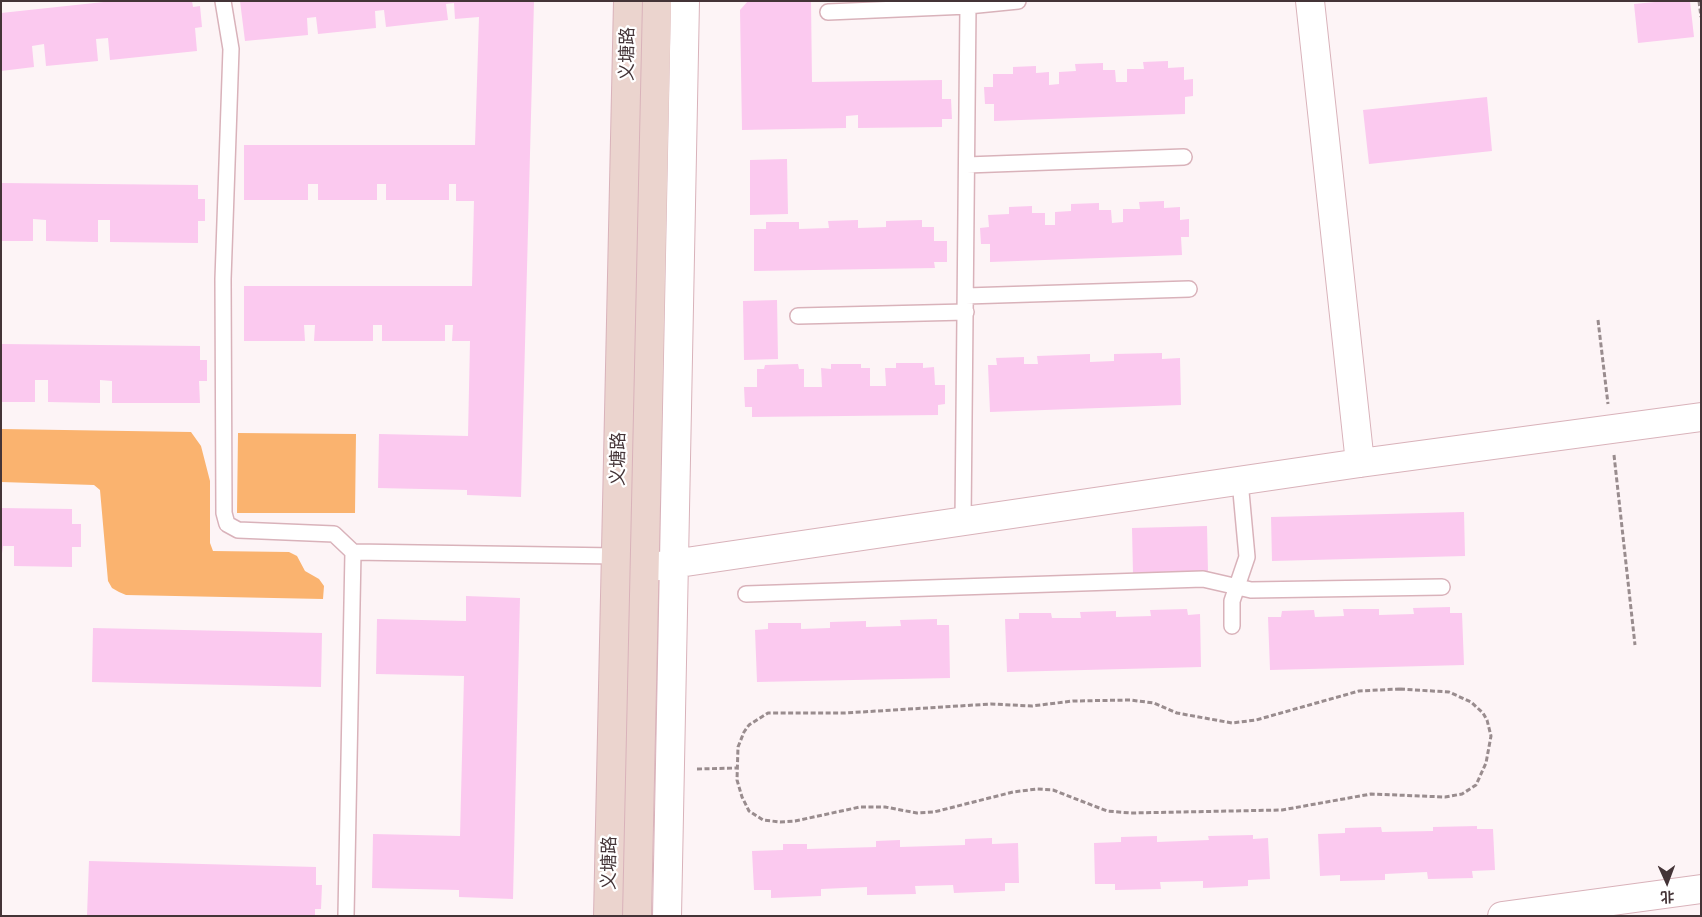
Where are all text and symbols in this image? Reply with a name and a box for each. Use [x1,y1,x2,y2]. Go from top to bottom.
street label: 义塘路 [616,27,638,81]
street label: 义塘路 [607,432,629,486]
street label: 义塘路 [598,836,620,890]
north arrow [1642,857,1692,907]
text: 北 [1660,889,1675,906]

